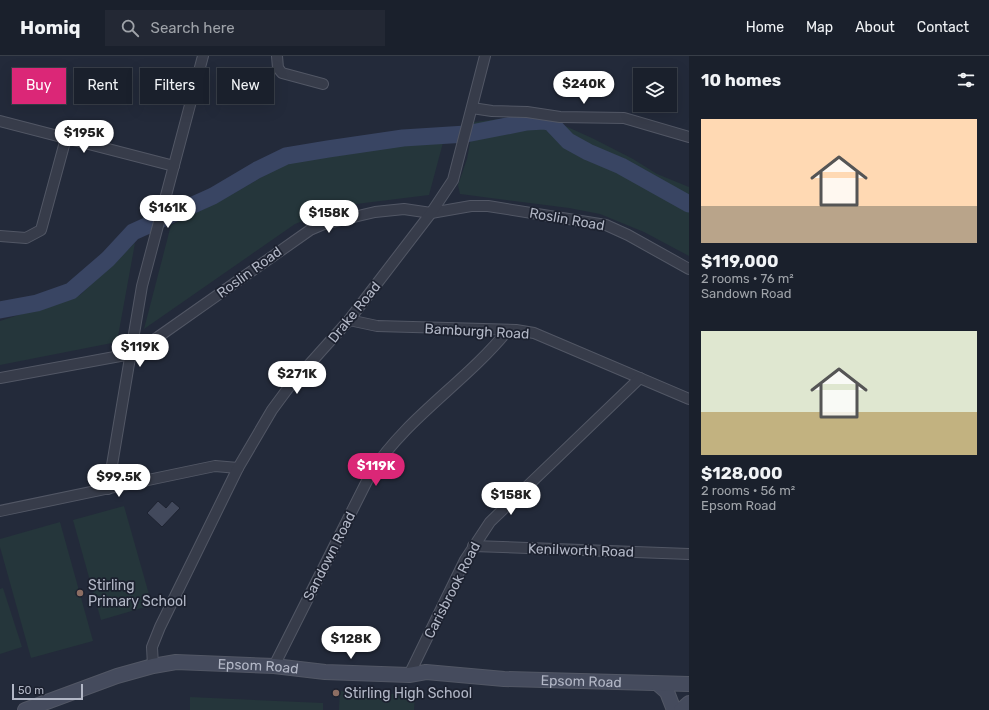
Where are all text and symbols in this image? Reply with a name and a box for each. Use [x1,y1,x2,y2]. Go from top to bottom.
search box [105,10,385,46]
text: Homiq [20,16,81,39]
icon: search [119,17,141,39]
text: Search here [151,19,235,37]
text: Home [746,19,784,36]
text: Map [806,19,833,36]
text: About [855,19,895,36]
text: Contact [917,19,969,36]
chip: Buy [12,68,66,104]
chip: Rent [74,68,132,104]
chip: Filters [140,68,209,104]
chip: New [217,68,274,104]
map controls [633,68,677,112]
button: layers [633,68,677,112]
icon: filters [955,69,977,91]
text: 10 homes [701,70,781,90]
pin: $240K [556,71,612,105]
text: $240K [562,76,606,91]
pin: $195K [56,120,112,154]
text: $195K [64,125,104,140]
icon: home [803,145,875,217]
pin: $161K [140,195,196,229]
text: $161K [149,200,187,215]
pin: $158K [301,200,357,234]
text: $158K [309,205,349,220]
street label: Roslin Road [528,205,606,234]
street label: Roslin Road [213,243,285,302]
text: $119,000 [701,251,779,271]
text: 2 rooms · 76 m² [701,271,794,286]
street label: Drake Road [325,278,384,346]
text: Sandown Road [701,286,791,301]
street label: Bamburgh Road [424,320,530,343]
pin: $119K [112,334,168,368]
text: $119K [121,339,159,354]
icon: home [803,357,875,429]
pin: $271K [269,361,325,395]
text: $271K [277,366,317,381]
pin: $119K [348,453,404,487]
text: $119K [357,458,395,473]
text: $128,000 [701,463,783,483]
pin: $99.5K [86,464,152,498]
text: $99.5K [96,469,142,484]
pin: $158K [483,482,539,516]
text: 2 rooms · 56 m² [701,483,795,498]
text: $158K [491,487,531,502]
text: Epsom Road [701,498,776,513]
street label: Sandown Road [300,509,359,603]
street label: Carisbrook Road [421,539,484,641]
street label: Kenilworth Road [528,540,634,561]
place label: Stirling Primary School [88,577,186,610]
marker: Stirling Primary School [75,588,85,598]
pin: $128K [323,626,379,660]
text: $128K [330,631,372,646]
street label: Epsom Road [217,656,299,678]
street label: Epsom Road [540,672,622,691]
scale bar [12,682,83,701]
text: 50 m [18,684,44,697]
place label: Stirling High School [344,685,472,702]
marker: Stirling High School [331,688,341,698]

